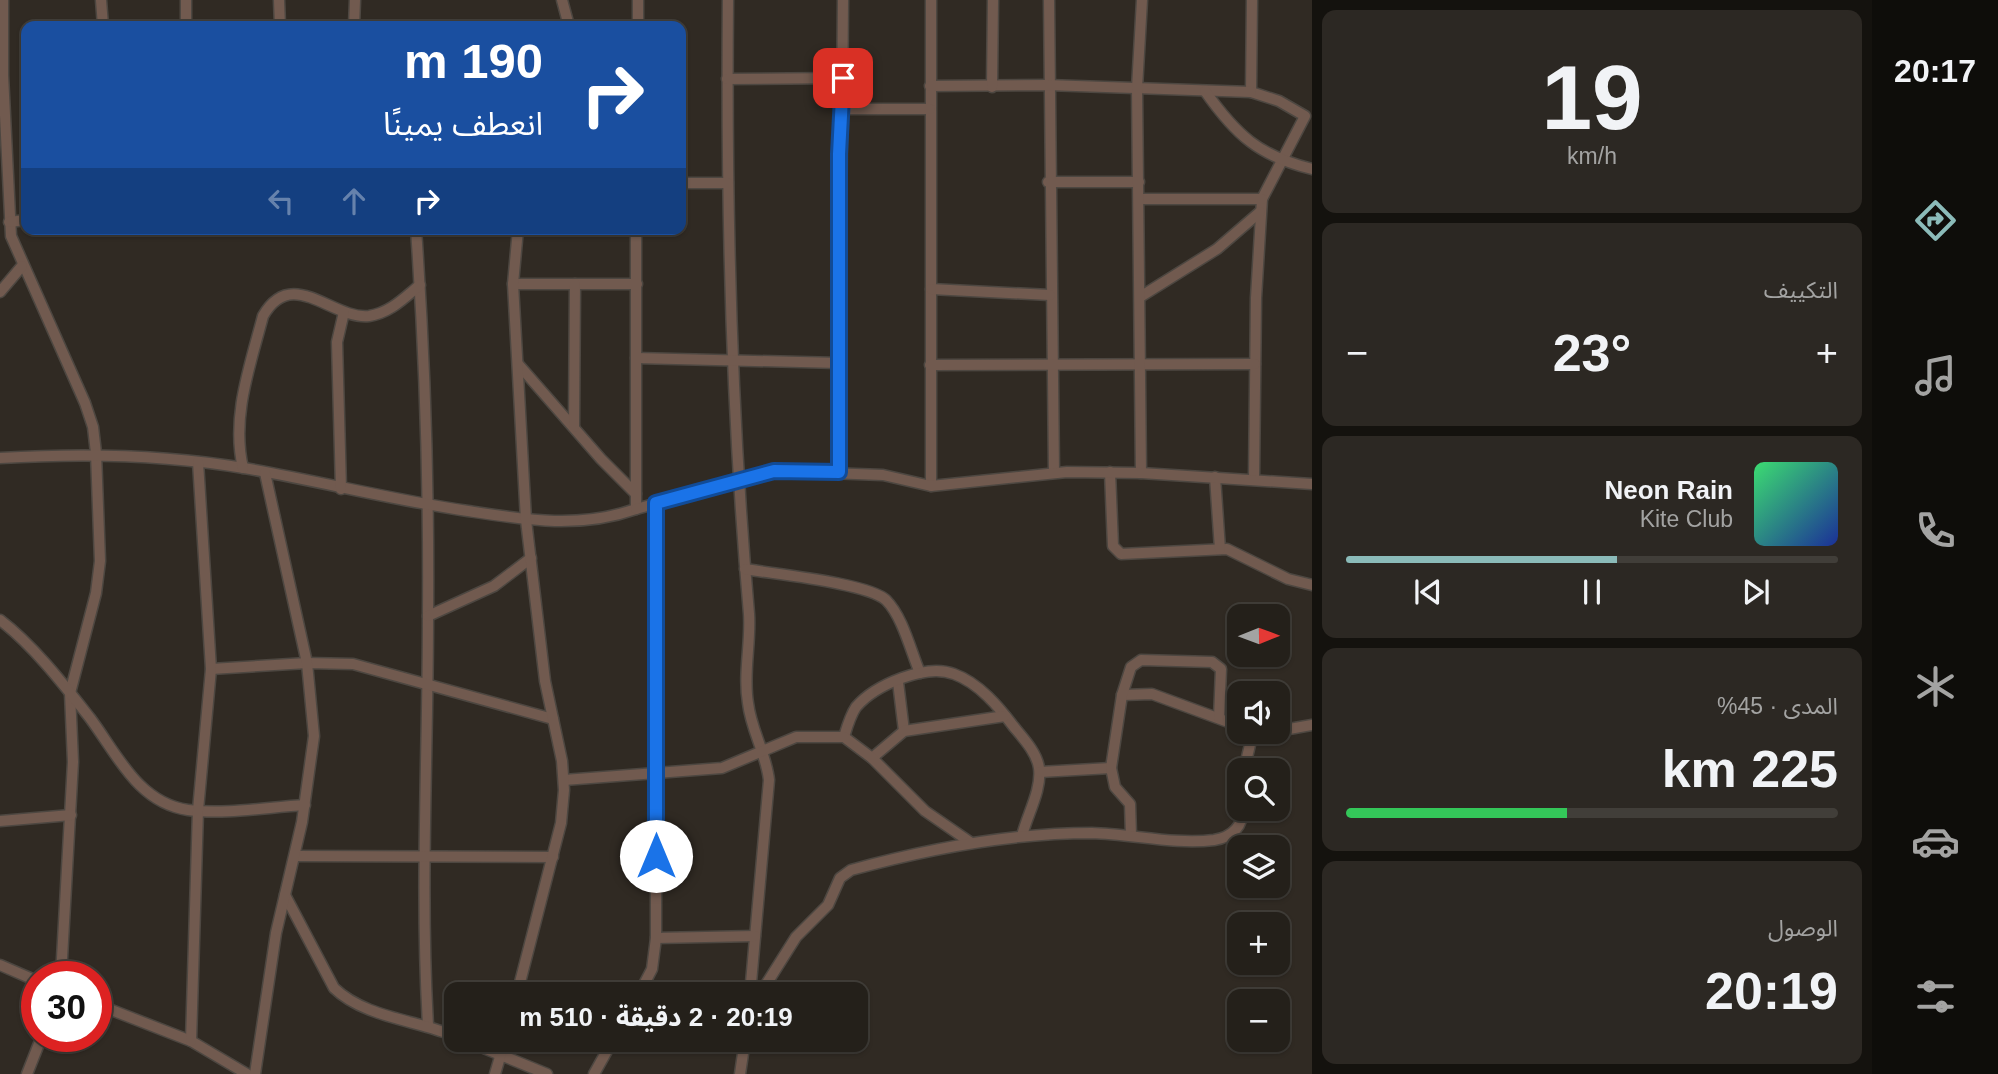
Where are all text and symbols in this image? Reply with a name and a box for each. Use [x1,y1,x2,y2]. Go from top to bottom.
text: 190 m [404,34,543,88]
text: 19 [1541,47,1643,148]
pin [813,48,873,108]
icon: right [567,49,658,140]
text: 20:17 [1894,53,1976,89]
icon: arrive [824,59,862,97]
text: انعطف يمينًا [383,106,543,142]
text: km/h [1567,143,1617,169]
icon: left [262,182,300,220]
icon: ahead [335,182,373,220]
icon: right [408,182,446,220]
icon: directions [1911,196,1960,245]
text: التكييف [1764,277,1838,303]
text: 23° [1553,324,1631,382]
text: − [1346,332,1368,374]
text: + [1816,332,1838,374]
icon: music [1911,351,1960,400]
text: Neon Rain [1604,475,1733,505]
text: Kite Club [1640,506,1733,532]
icon: phone [1911,506,1960,555]
icon: previous [1409,573,1447,611]
icon: pause [1573,573,1611,611]
icon: next [1737,573,1775,611]
north arrow [1227,604,1290,667]
map controls [1227,604,1290,1052]
icon: climate [1911,662,1960,711]
button: sound [1227,681,1290,744]
text: المدى · 45% [1717,693,1838,719]
text: 225 km [1662,740,1838,798]
button: search [1227,758,1290,821]
icon: car [1911,817,1960,866]
position arrow [619,819,693,893]
button: layers [1227,835,1290,898]
button: + [1227,912,1290,975]
text: الوصول [1768,915,1838,941]
speed limit sign: 30 [21,961,112,1052]
text: 20:19 [1705,962,1838,1020]
icon: filters [1911,972,1960,1021]
button: − [1227,989,1290,1052]
text: 20:19 · 2 دقيقة · 510 m [519,1002,793,1032]

